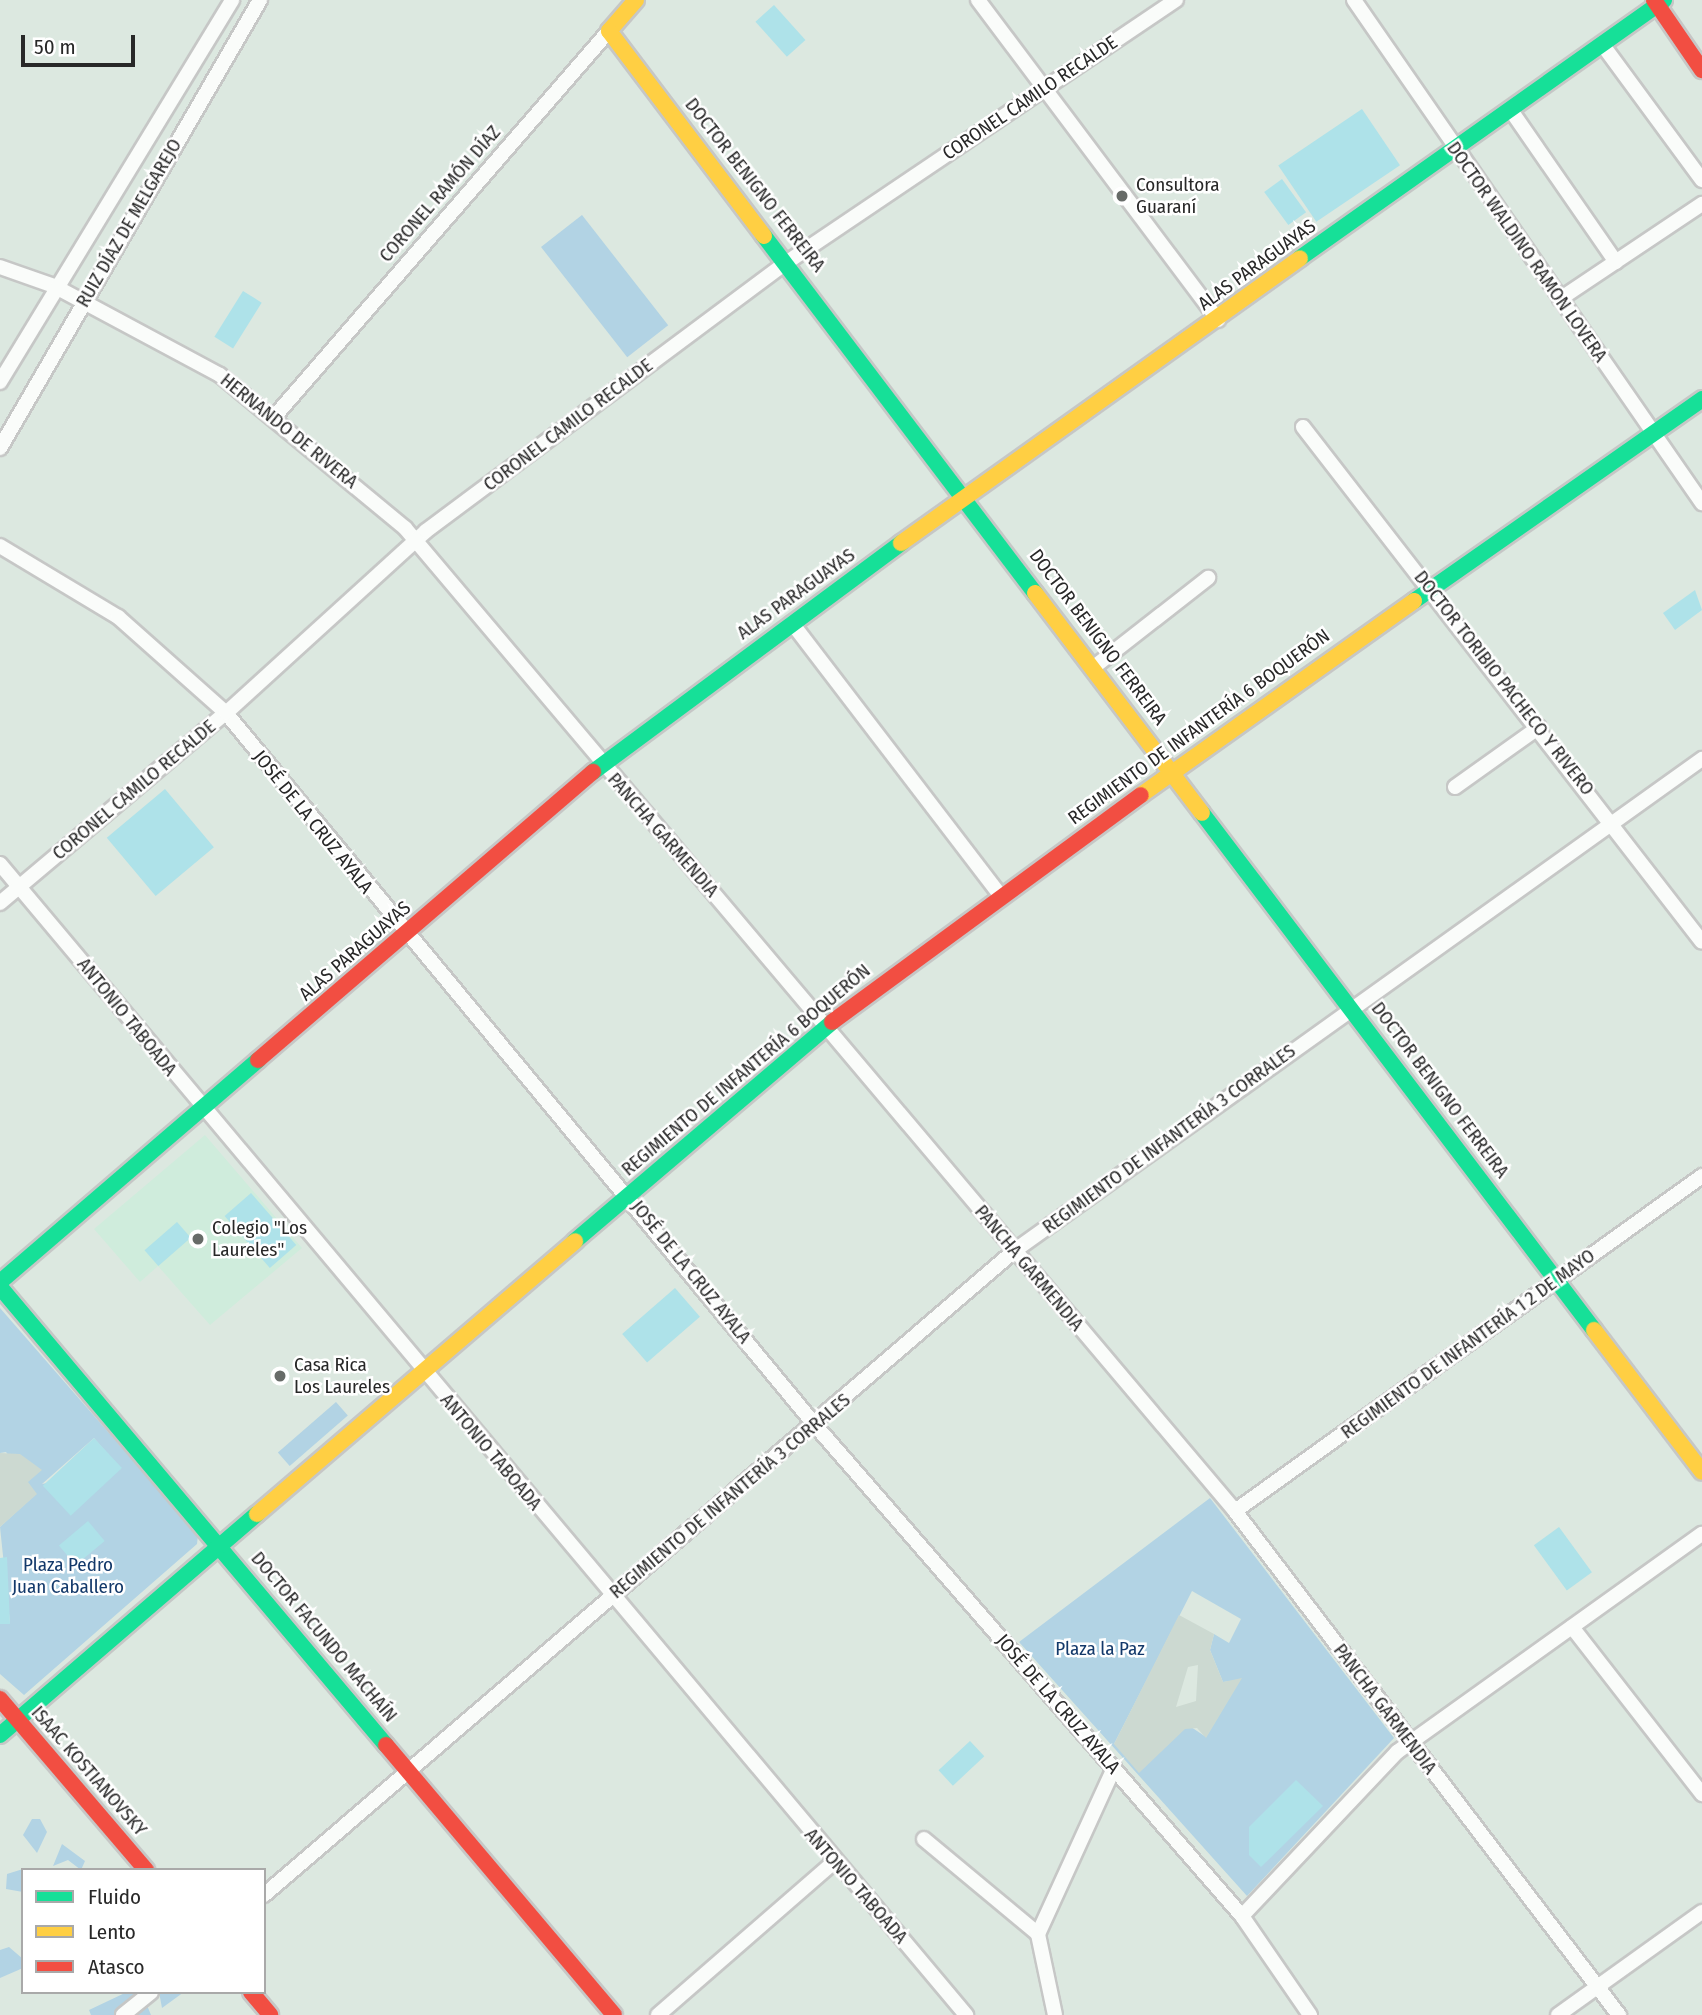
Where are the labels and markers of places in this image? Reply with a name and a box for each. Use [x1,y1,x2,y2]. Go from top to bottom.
place label: Consultora Guaraní [1136,174,1220,218]
marker: Consultora Guaraní [1114,188,1130,204]
place label: Colegio "Los Laureles" [212,1217,307,1261]
marker: Colegio "Los Laureles" [190,1231,206,1247]
place label: Casa Rica Los Laureles [294,1354,390,1398]
marker: Casa Rica Los Laureles [272,1368,288,1384]

